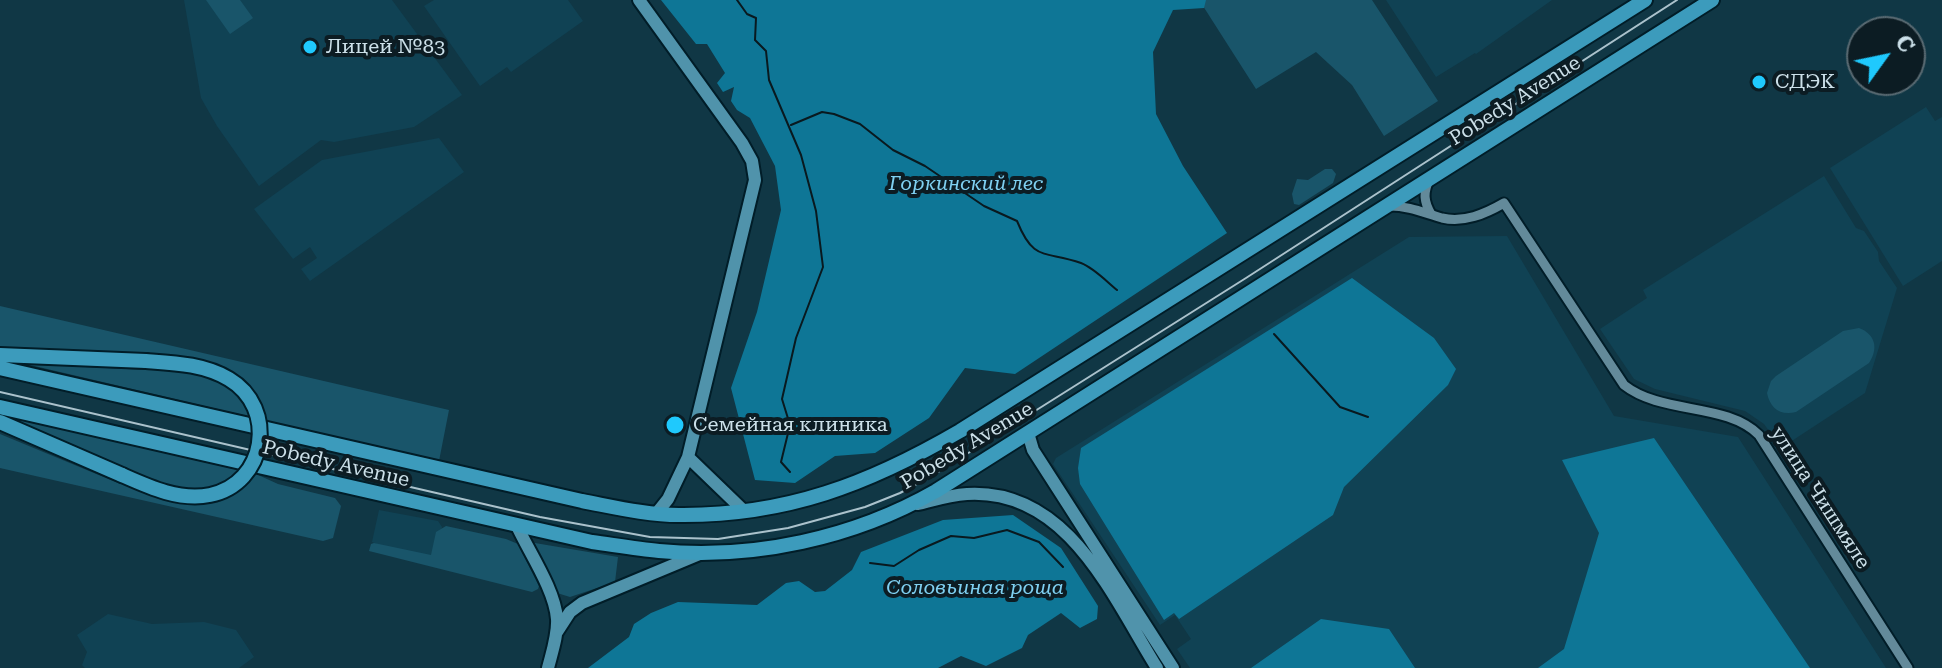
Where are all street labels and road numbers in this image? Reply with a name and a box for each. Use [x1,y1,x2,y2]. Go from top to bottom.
street label: Pobedy Avenue [1445,51,1585,151]
street label: Pobedy Avenue [896,397,1038,495]
street label: улица Чишмяле [1765,422,1875,574]
street label: Pobedy Avenue [260,435,412,493]

